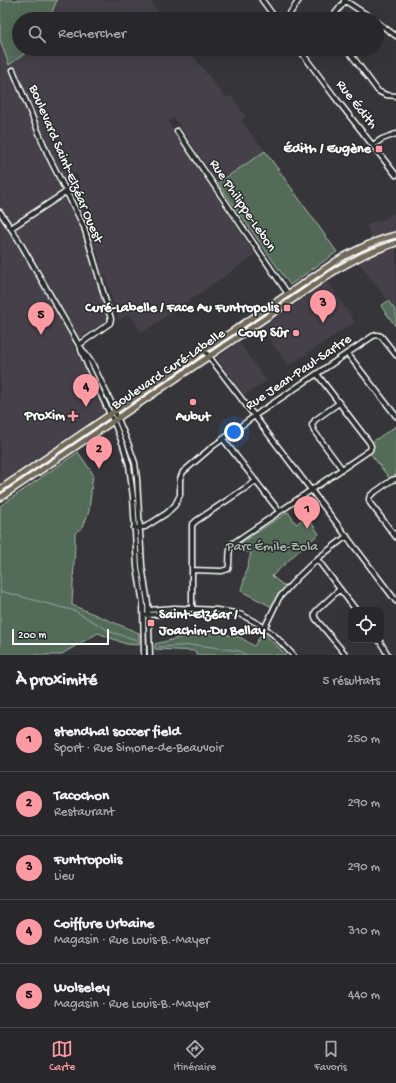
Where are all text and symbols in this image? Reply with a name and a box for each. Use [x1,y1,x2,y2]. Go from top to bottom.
search box [12,12,384,56]
icon: search [26,23,48,45]
text: Rechercher [58,25,126,43]
street label: Rue Édith [332,77,381,133]
street label: Boulevard Saint-Elzéar Ouest [24,81,107,247]
place label: Édith / Eugène [283,141,372,158]
marker: Édith / Eugène [374,144,384,154]
street label: Rue Philippe-Lebon [205,157,279,256]
pin: 3 [310,290,336,323]
place label: Curé-Labelle / Face Au Funtropolis [84,300,280,317]
pin: 5 [28,302,54,335]
marker: Curé-Labelle / Face Au Funtropolis [282,303,292,313]
street label: Boulevard Curé-Labelle [108,325,230,415]
place label: Coup Sûr [237,325,290,342]
marker: Coup Sûr [291,328,301,338]
street label: Rue Jean-Paul-Sartre [243,331,356,415]
pin: 4 [73,374,99,407]
marker: Aubut [188,397,198,407]
place label: Proxim [24,408,65,425]
place label: Aubut [175,409,212,426]
marker: Proxim [68,411,78,421]
your location [224,422,244,442]
pin: 2 [86,436,112,469]
pin: 1 [294,496,320,529]
park label: Parc Émile-Zola [225,539,319,556]
place label: Saint-Elzéar / Joachim-Du Bellay [158,607,265,640]
map controls [348,607,384,643]
button: locate [348,607,384,643]
marker: Saint-Elzéar / Joachim-Du Bellay [146,618,156,628]
scale bar [12,627,109,646]
text: 200 m [18,630,46,642]
text: À proximité [16,671,97,691]
text: 5 résultats [322,674,380,689]
text: stendhal soccer field [54,723,180,741]
text: 1 [26,732,32,747]
text: 250 m [347,732,380,747]
text: Sport · Rue Simone-de-Beauvoir [54,741,223,756]
text: Tacochon [54,787,109,805]
text: 2 [26,796,32,811]
text: 290 m [347,796,380,811]
text: Restaurant [54,805,114,820]
text: Funtropolis [54,851,122,869]
text: 3 [26,860,32,875]
text: 290 m [347,860,380,875]
text: Lieu [54,869,74,884]
text: Coiffure Urbaine [54,915,154,933]
text: 4 [26,924,32,939]
text: 310 m [348,924,380,939]
text: Magasin · Rue Louis-B.-Mayer [54,933,210,948]
text: Wolseley [54,979,110,997]
text: 5 [26,988,32,1003]
text: 440 m [348,988,380,1003]
text: Magasin · Rue Louis-B.-Mayer [54,997,210,1012]
tab: Carte [49,1038,75,1074]
tab: Itinéraire [174,1038,216,1074]
tab: Favoris [314,1038,347,1074]

